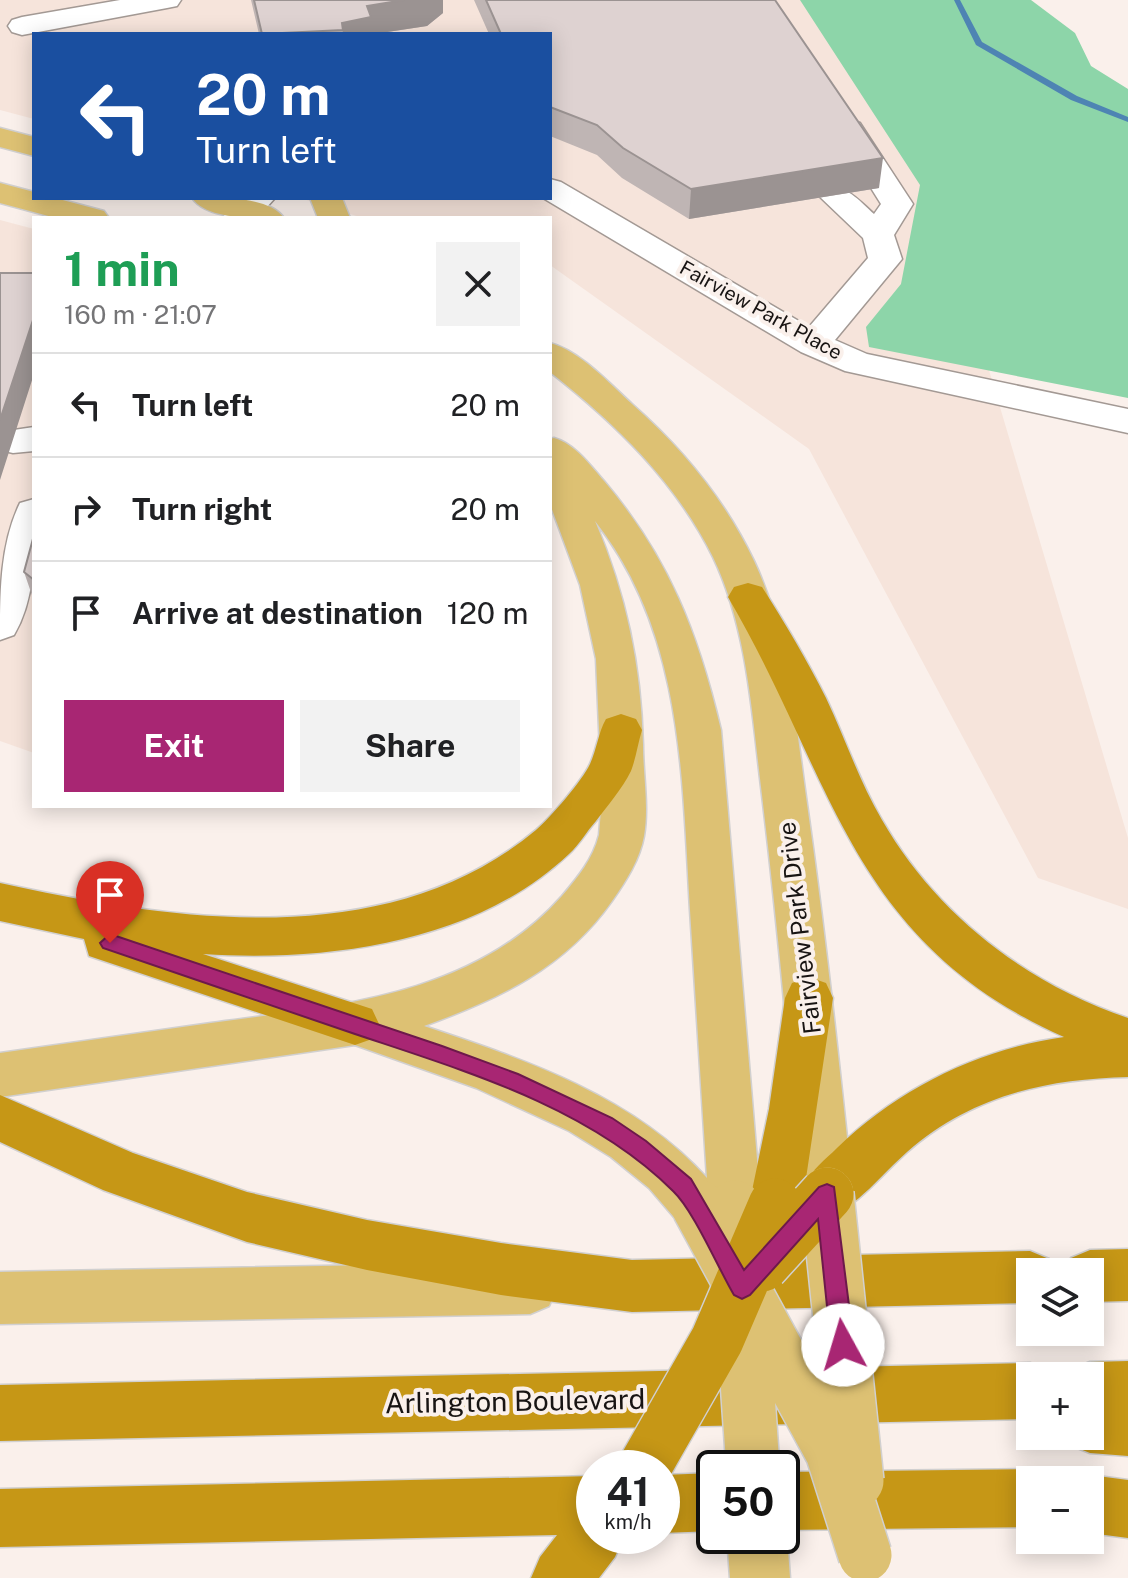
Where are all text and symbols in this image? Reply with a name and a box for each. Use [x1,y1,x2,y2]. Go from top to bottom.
text: 20 m [196,62,330,128]
icon: left [64,64,168,168]
text: Turn left [196,129,337,171]
text: 1 min [64,240,180,297]
button: close [436,242,520,326]
street label: Fairview Park Place [676,255,846,365]
text: 160 m · 21:07 [64,299,217,330]
icon: left [64,383,108,427]
text: Turn left [132,387,253,423]
text: 20 m [451,387,520,423]
icon: right [64,487,108,531]
text: Turn right [132,491,272,527]
text: 20 m [451,491,520,527]
icon: arrive [64,591,108,635]
text: Arrive at destination [132,595,423,631]
text: 120 m [447,595,528,631]
button: Exit [64,700,284,792]
button: Share [300,700,520,792]
street label: Fairview Park Drive [772,820,826,1036]
pin [76,861,144,943]
icon: arrive [88,873,132,917]
map controls [1016,1258,1104,1554]
button: layers [1016,1258,1104,1346]
position arrow [801,1303,885,1387]
button: + [1016,1362,1104,1450]
street label: Arlington Boulevard [385,1382,645,1419]
speed limit sign: 50 [696,1450,800,1554]
button: − [1016,1466,1104,1554]
text: 41 [606,1468,650,1515]
text: km/h [604,1510,652,1534]

